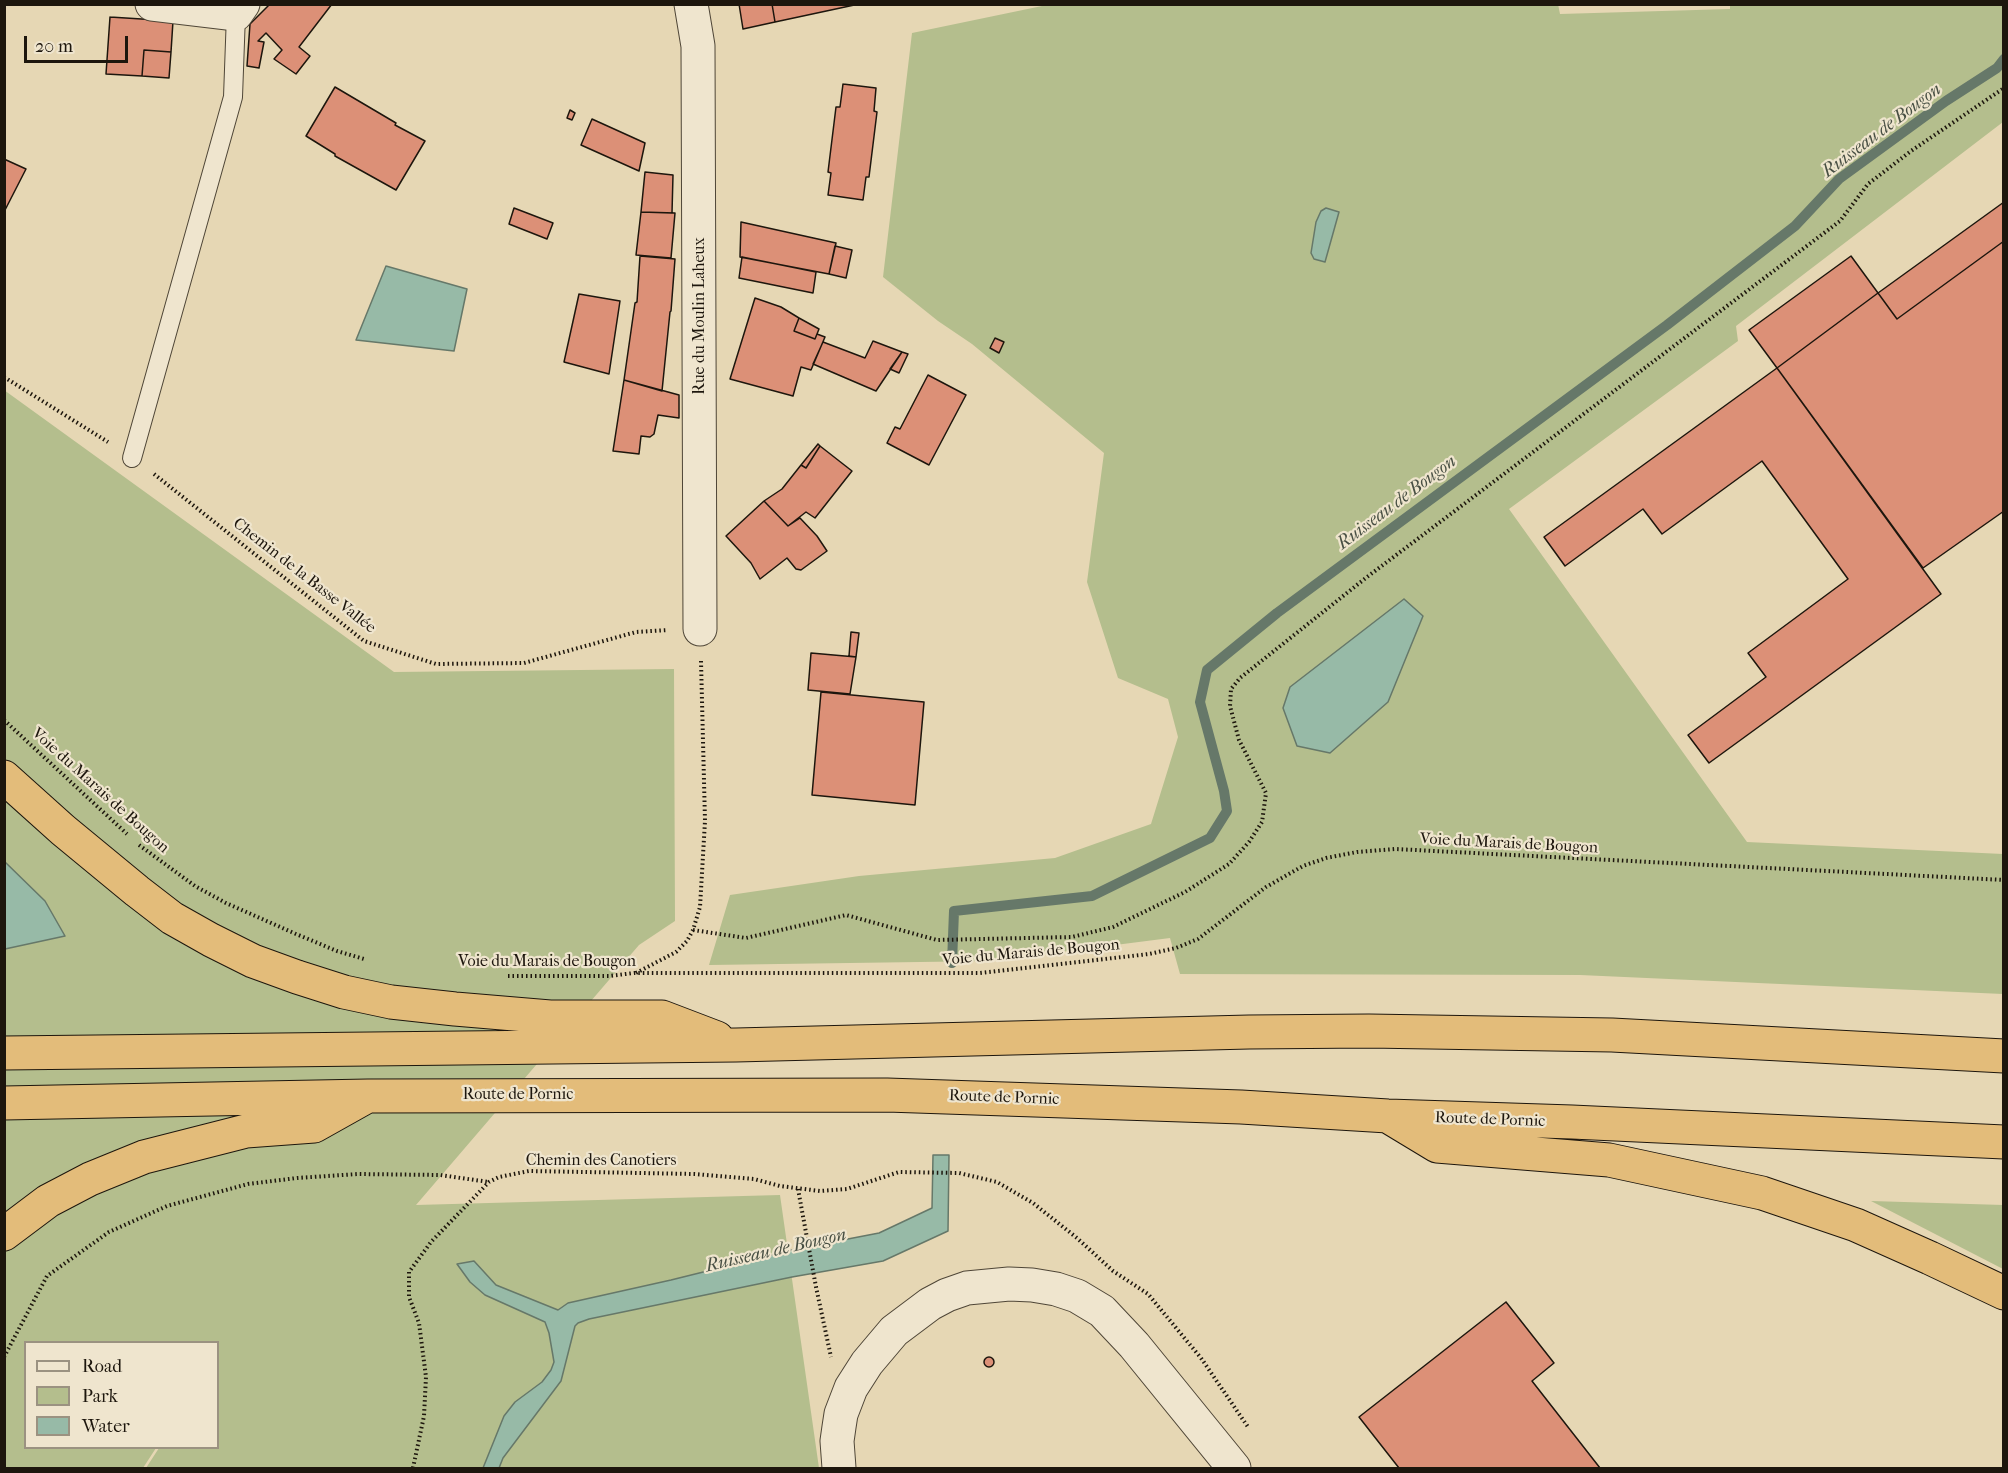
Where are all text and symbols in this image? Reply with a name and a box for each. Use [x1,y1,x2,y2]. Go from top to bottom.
scale bar [27,24,130,62]
text: 20 m [35,36,73,57]
water label: Ruisseau de Bougon [1818,79,1946,183]
street label: Rue du Moulin Laheux [690,237,710,395]
water label: Ruisseau de Bougon [1333,451,1461,555]
street label: Chemin de la Basse Vallée [229,514,379,638]
street label: Voie du Marais de Bougon [27,724,173,858]
street label: Voie du Marais de Bougon [1420,830,1598,858]
street label: Voie du Marais de Bougon [941,936,1121,970]
street label: Voie du Marais de Bougon [458,952,636,972]
street label: Route de Pornic [463,1085,573,1105]
street label: Route de Pornic [948,1086,1060,1110]
street label: Route de Pornic [1434,1108,1546,1132]
street label: Chemin des Canotiers [526,1151,676,1171]
water label: Ruisseau de Bougon [704,1224,848,1278]
legend [24,1341,219,1449]
text: Road [82,1356,122,1377]
text: Park [82,1386,118,1407]
text: Water [82,1416,130,1437]

